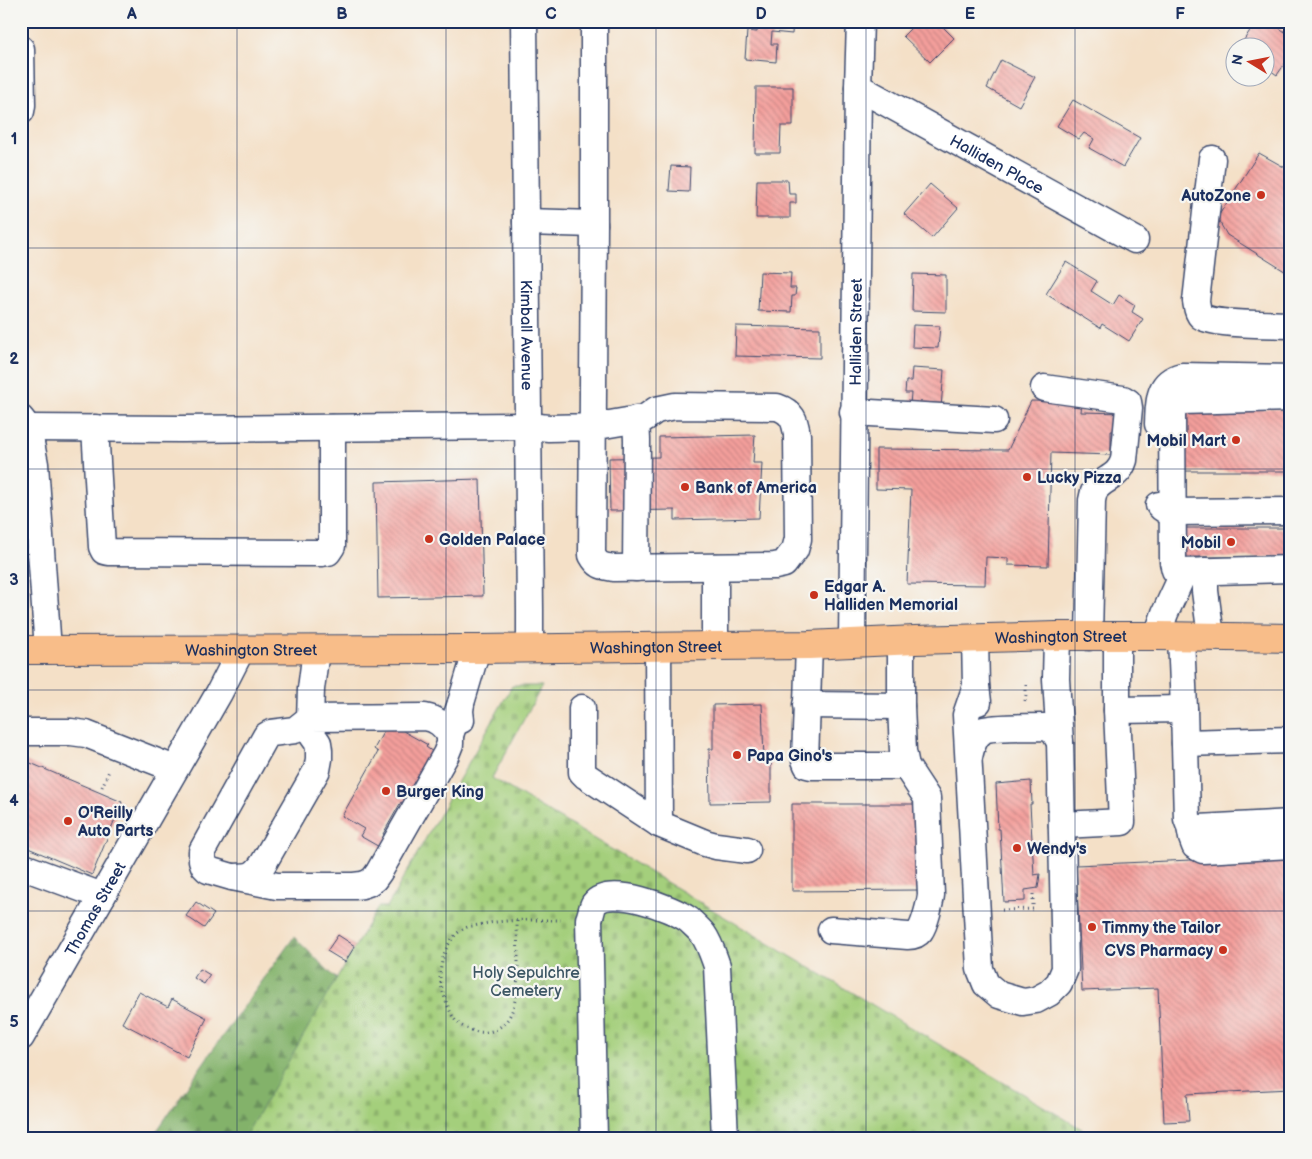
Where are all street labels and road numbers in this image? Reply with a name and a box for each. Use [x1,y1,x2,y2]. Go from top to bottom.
street label: Halliden Place [946,132,1047,199]
street label: Halliden Street [847,278,867,386]
street label: Kimball Avenue [516,280,536,391]
street label: Washington Street [995,628,1127,649]
street label: Washington Street [590,638,722,659]
street label: Washington Street [185,641,317,661]
street label: Thomas Street [62,859,131,960]

